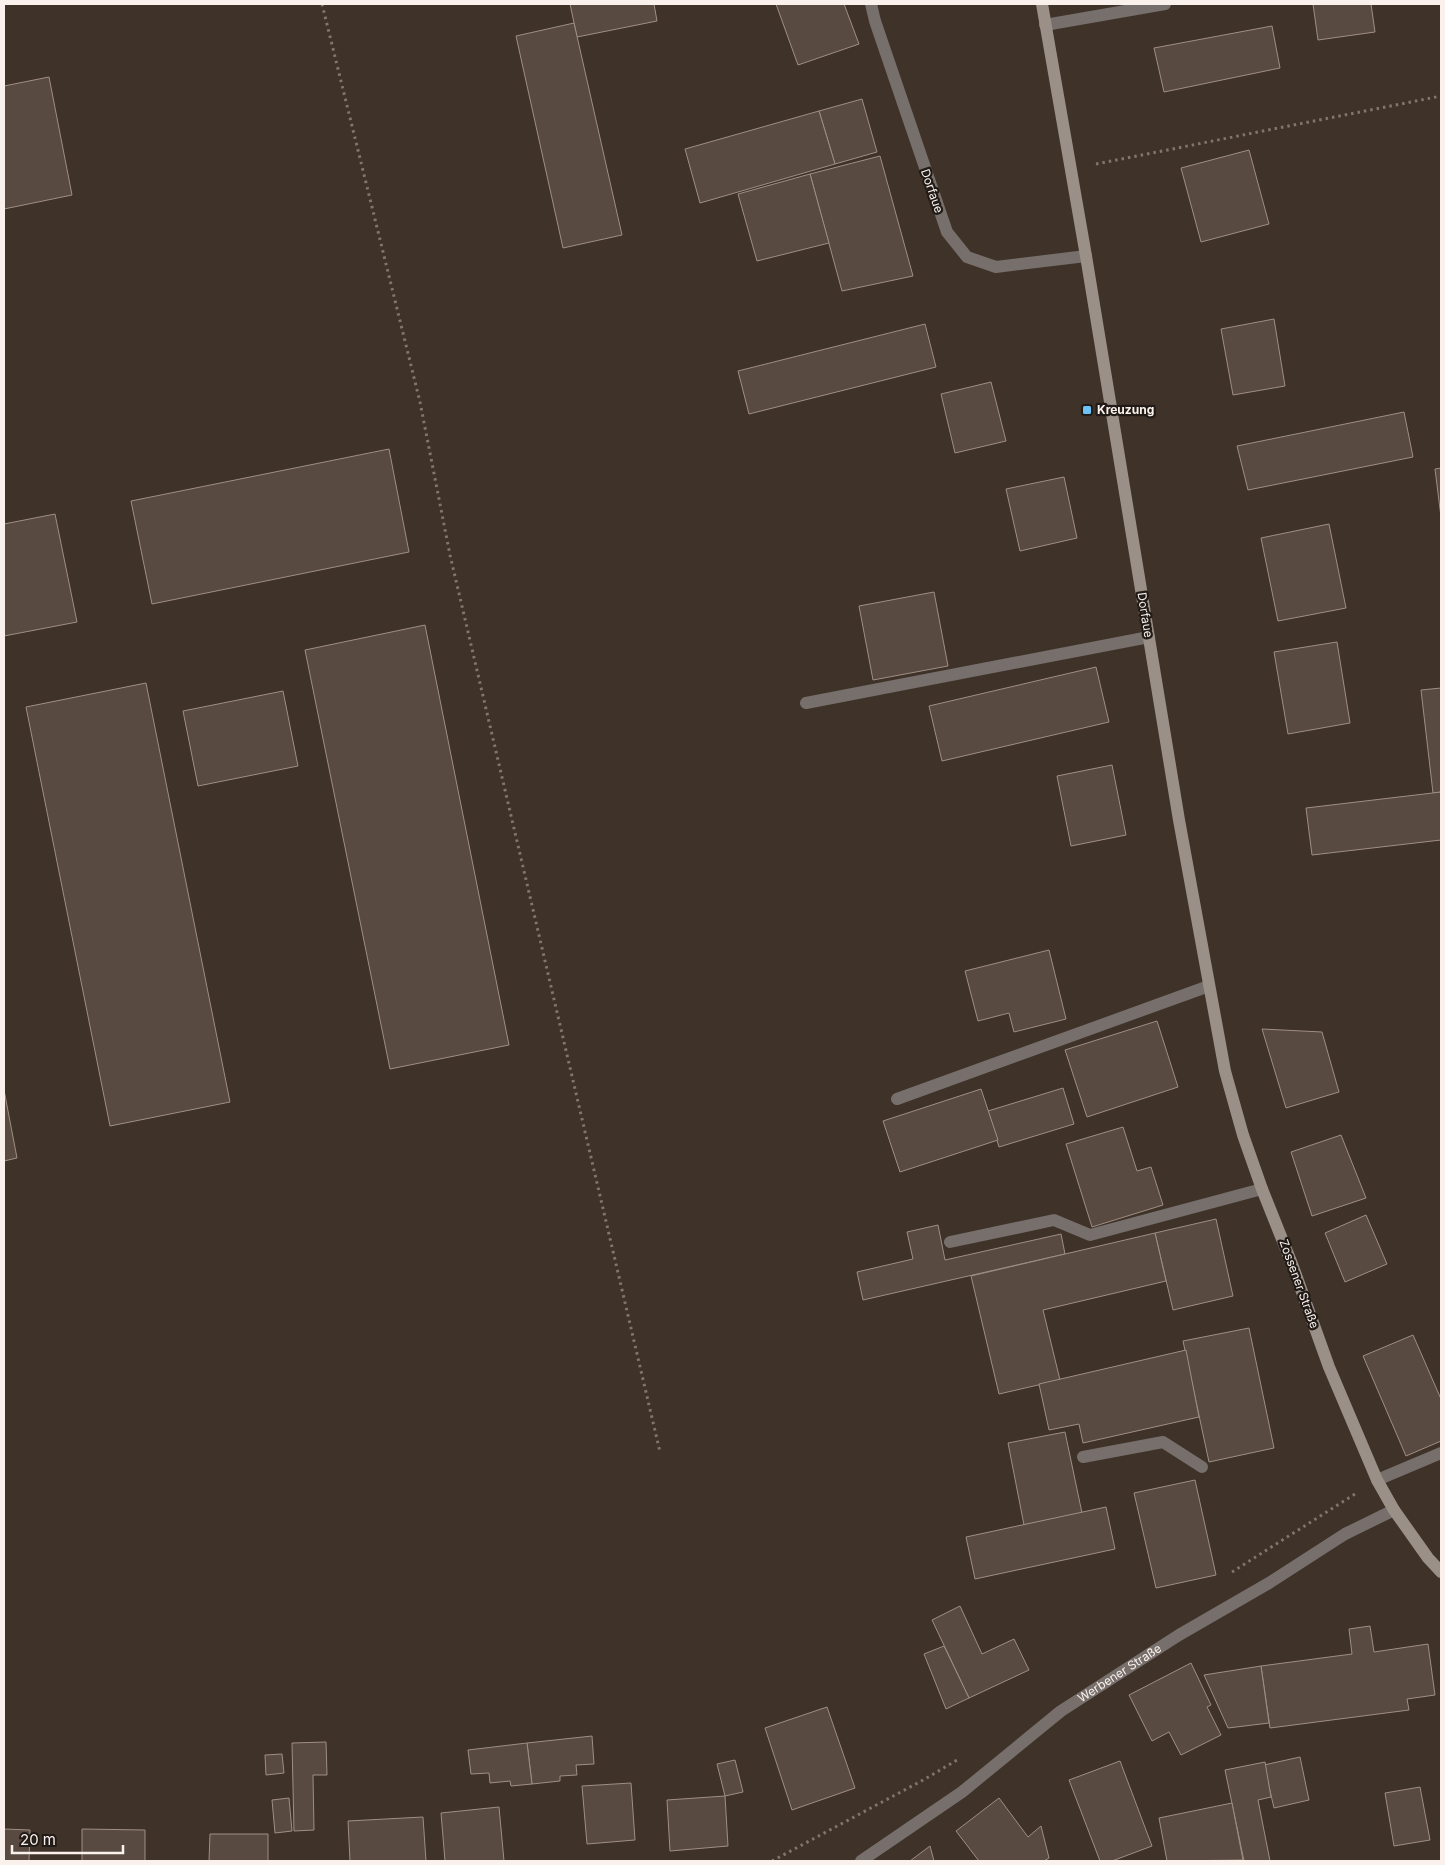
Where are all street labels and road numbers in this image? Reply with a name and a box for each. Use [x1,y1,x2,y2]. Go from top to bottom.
street label: Dorfaue [918,167,947,215]
street label: Dorfaue [1135,591,1156,639]
street label: Zossener Straße [1276,1237,1323,1330]
street label: Werbener Straße [1075,1640,1164,1705]

